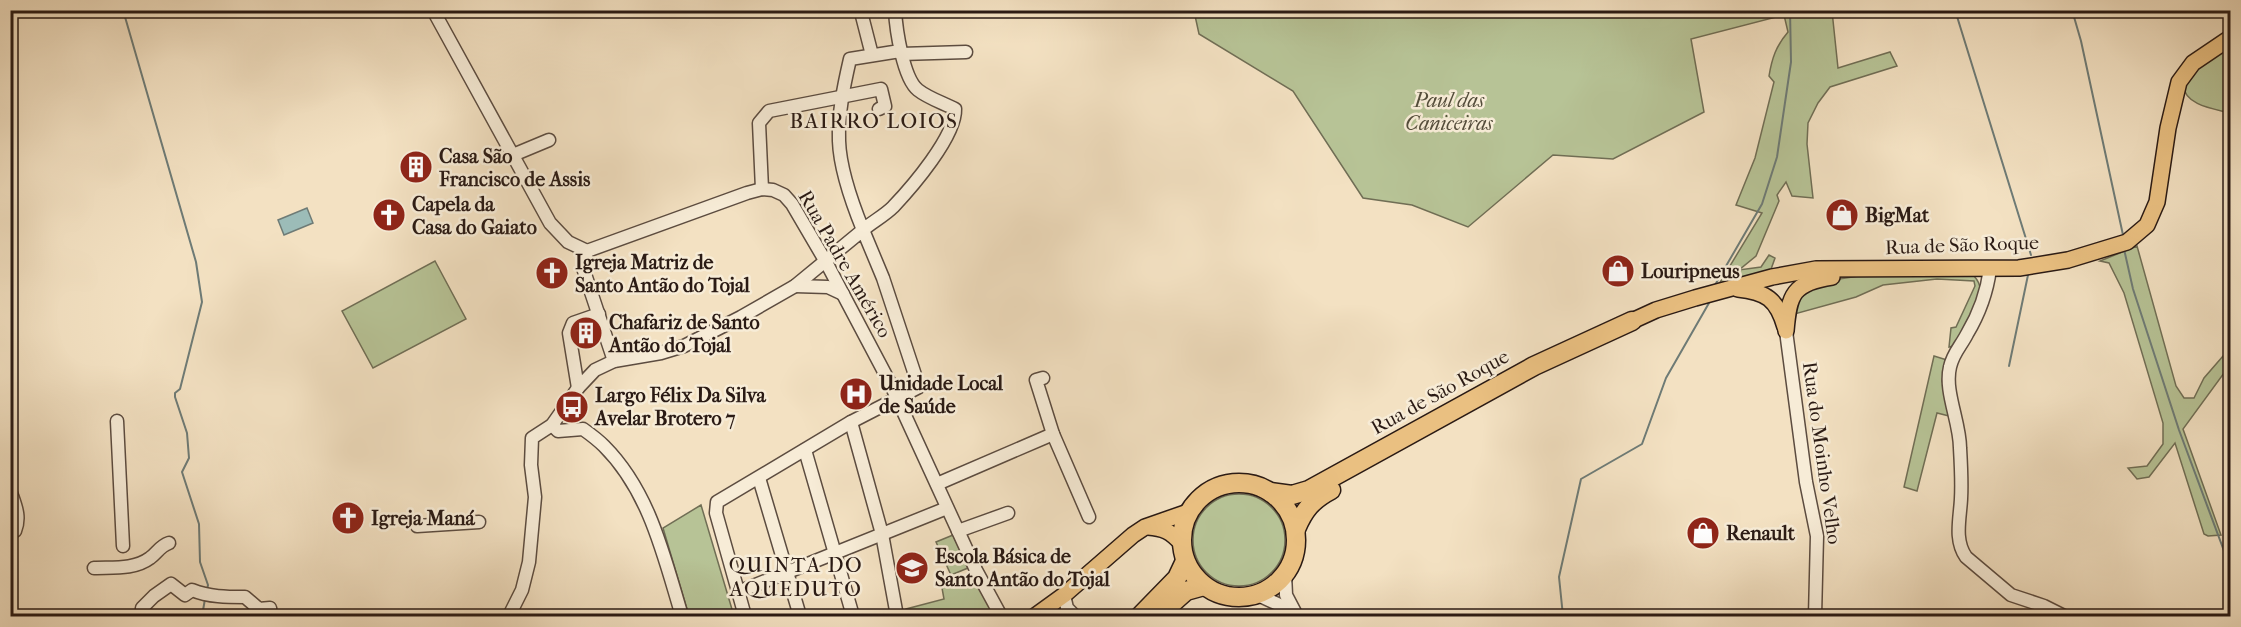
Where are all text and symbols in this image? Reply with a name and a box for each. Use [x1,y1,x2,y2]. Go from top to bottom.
park label: Paul das Caniceiras [1405,89,1494,135]
district label: BAIRRO LOIOS [790,109,958,133]
place label: Casa São Francisco de Assis [438,145,591,191]
building icon: Casa São Francisco de Assis [398,149,434,185]
street label: Rua Padre Américo [793,186,897,342]
place label: Capela da Casa do Gaiato [412,193,537,239]
church icon: Capela da Casa do Gaiato [371,197,407,233]
shop icon: BigMat [1824,197,1860,233]
place label: BigMat [1865,204,1930,227]
street label: Rua de São Roque [1885,231,2039,259]
place label: Igreja Matriz de Santo Antão do Tojal [575,251,750,297]
shop icon: Louripneus [1600,253,1636,289]
church icon: Igreja Matriz de Santo Antão do Tojal [534,255,570,291]
place label: Louripneus [1641,260,1740,283]
place label: Chafariz de Santo Antão do Tojal [607,311,760,357]
building icon: Chafariz de Santo Antão do Tojal [568,315,604,351]
street label: Rua de São Roque [1367,345,1513,439]
street label: Rua do Moinho Velho [1798,360,1846,546]
place label: Unidade Local de Saúde [878,372,1004,418]
hospital icon: Unidade Local de Saúde [838,376,874,412]
place label: Largo Félix Da Silva Avelar Brotero 7 [593,384,767,430]
bus stop icon: Largo Félix Da Silva Avelar Brotero 7 [554,389,590,425]
church icon: Igreja Maná [330,500,366,536]
place label: Igreja Maná [371,507,476,530]
shop icon: Renault [1685,515,1721,551]
place label: Renault [1726,522,1796,545]
place label: Escola Básica de Santo Antão do Tojal [935,545,1110,591]
school or university icon: Escola Básica de Santo Antão do Tojal [894,550,930,586]
district label: QUINTA DO AQUEDUTO [729,553,863,601]

